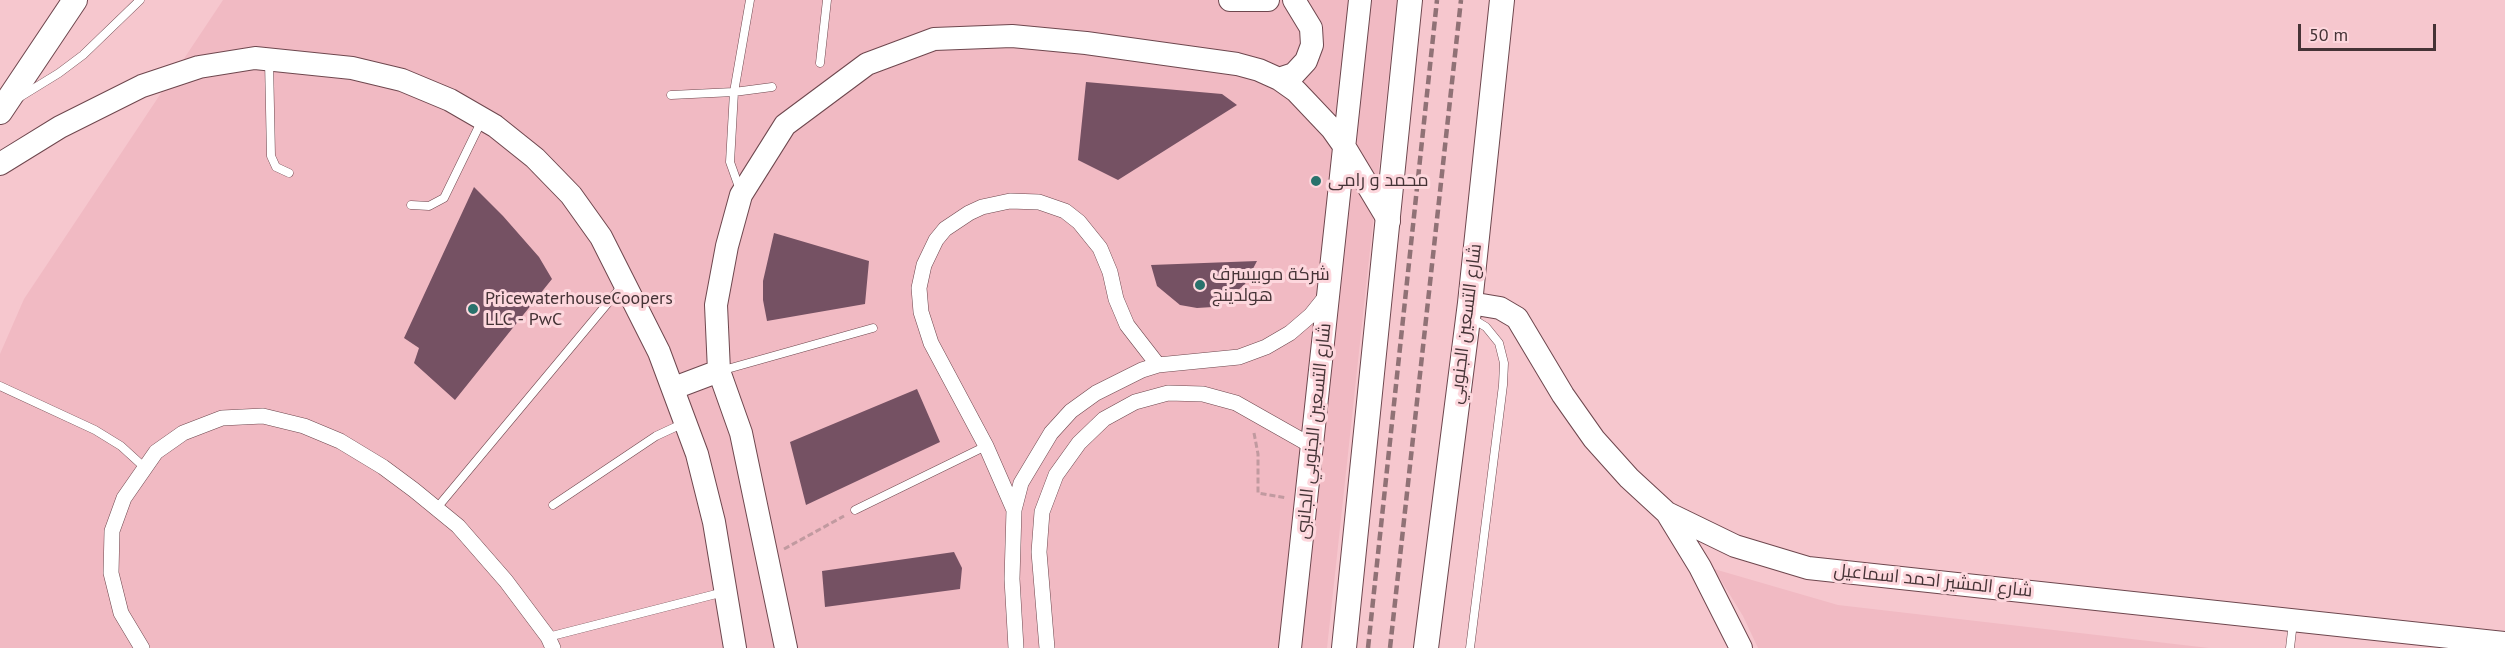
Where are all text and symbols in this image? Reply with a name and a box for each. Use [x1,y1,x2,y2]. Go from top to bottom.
scale bar [2301,12,2439,50]
text: 50 m [2309,23,2348,46]
place label: محمد و رامى [1328,170,1429,192]
marker: محمد و رامى [1309,174,1323,188]
street label: شارع التسعين الجنوبي [1445,243,1487,405]
place label: شركة موبيسرف هولدينج [1212,264,1330,306]
marker: شركة موبيسرف هولدينج [1193,278,1207,292]
place label: PricewaterhouseCoopers LLC - PwC [485,288,673,330]
marker: PricewaterhouseCoopers LLC - PwC [466,302,480,316]
street label: شارع التسعين الجنوبي الجانبى [1292,322,1336,540]
street label: شارع المشير احمد اسماعيل [1833,560,2033,602]

